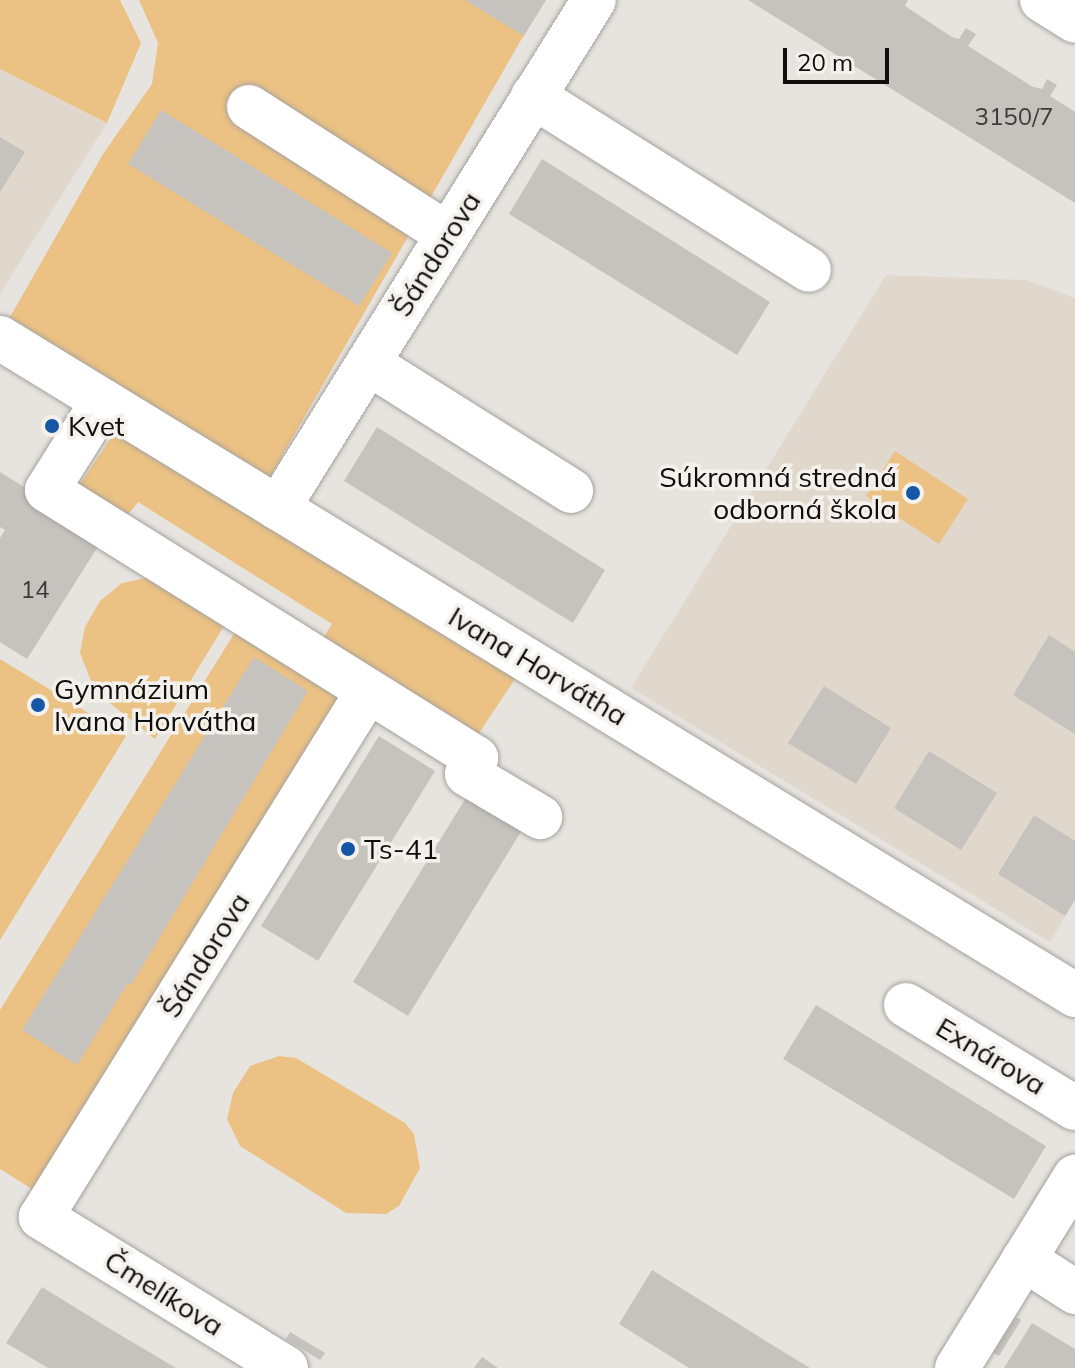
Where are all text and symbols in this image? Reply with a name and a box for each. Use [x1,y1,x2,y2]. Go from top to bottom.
scale bar [787,32,893,82]
text: 20 m [797,47,853,77]
house number: 3150/7 [975,103,1053,131]
street label: Šándorova [385,185,487,323]
place label: Kvet [68,409,125,443]
marker: Kvet [43,417,61,435]
place label: Súkromná stredná odborná škola [659,460,897,526]
marker: Súkromná stredná odborná škola [904,484,922,502]
house number: 14 [21,576,49,604]
street label: Ivana Horvátha [443,600,633,732]
place label: Gymnázium Ivana Horvátha [54,672,256,738]
marker: Gymnázium Ivana Horvátha [29,696,47,714]
place label: Ts-41 [364,832,438,866]
marker: Ts-41 [339,840,357,858]
street label: Šándorova [154,886,256,1024]
street label: Exnárova [930,1010,1052,1102]
street label: Čmelíkova [98,1243,230,1343]

